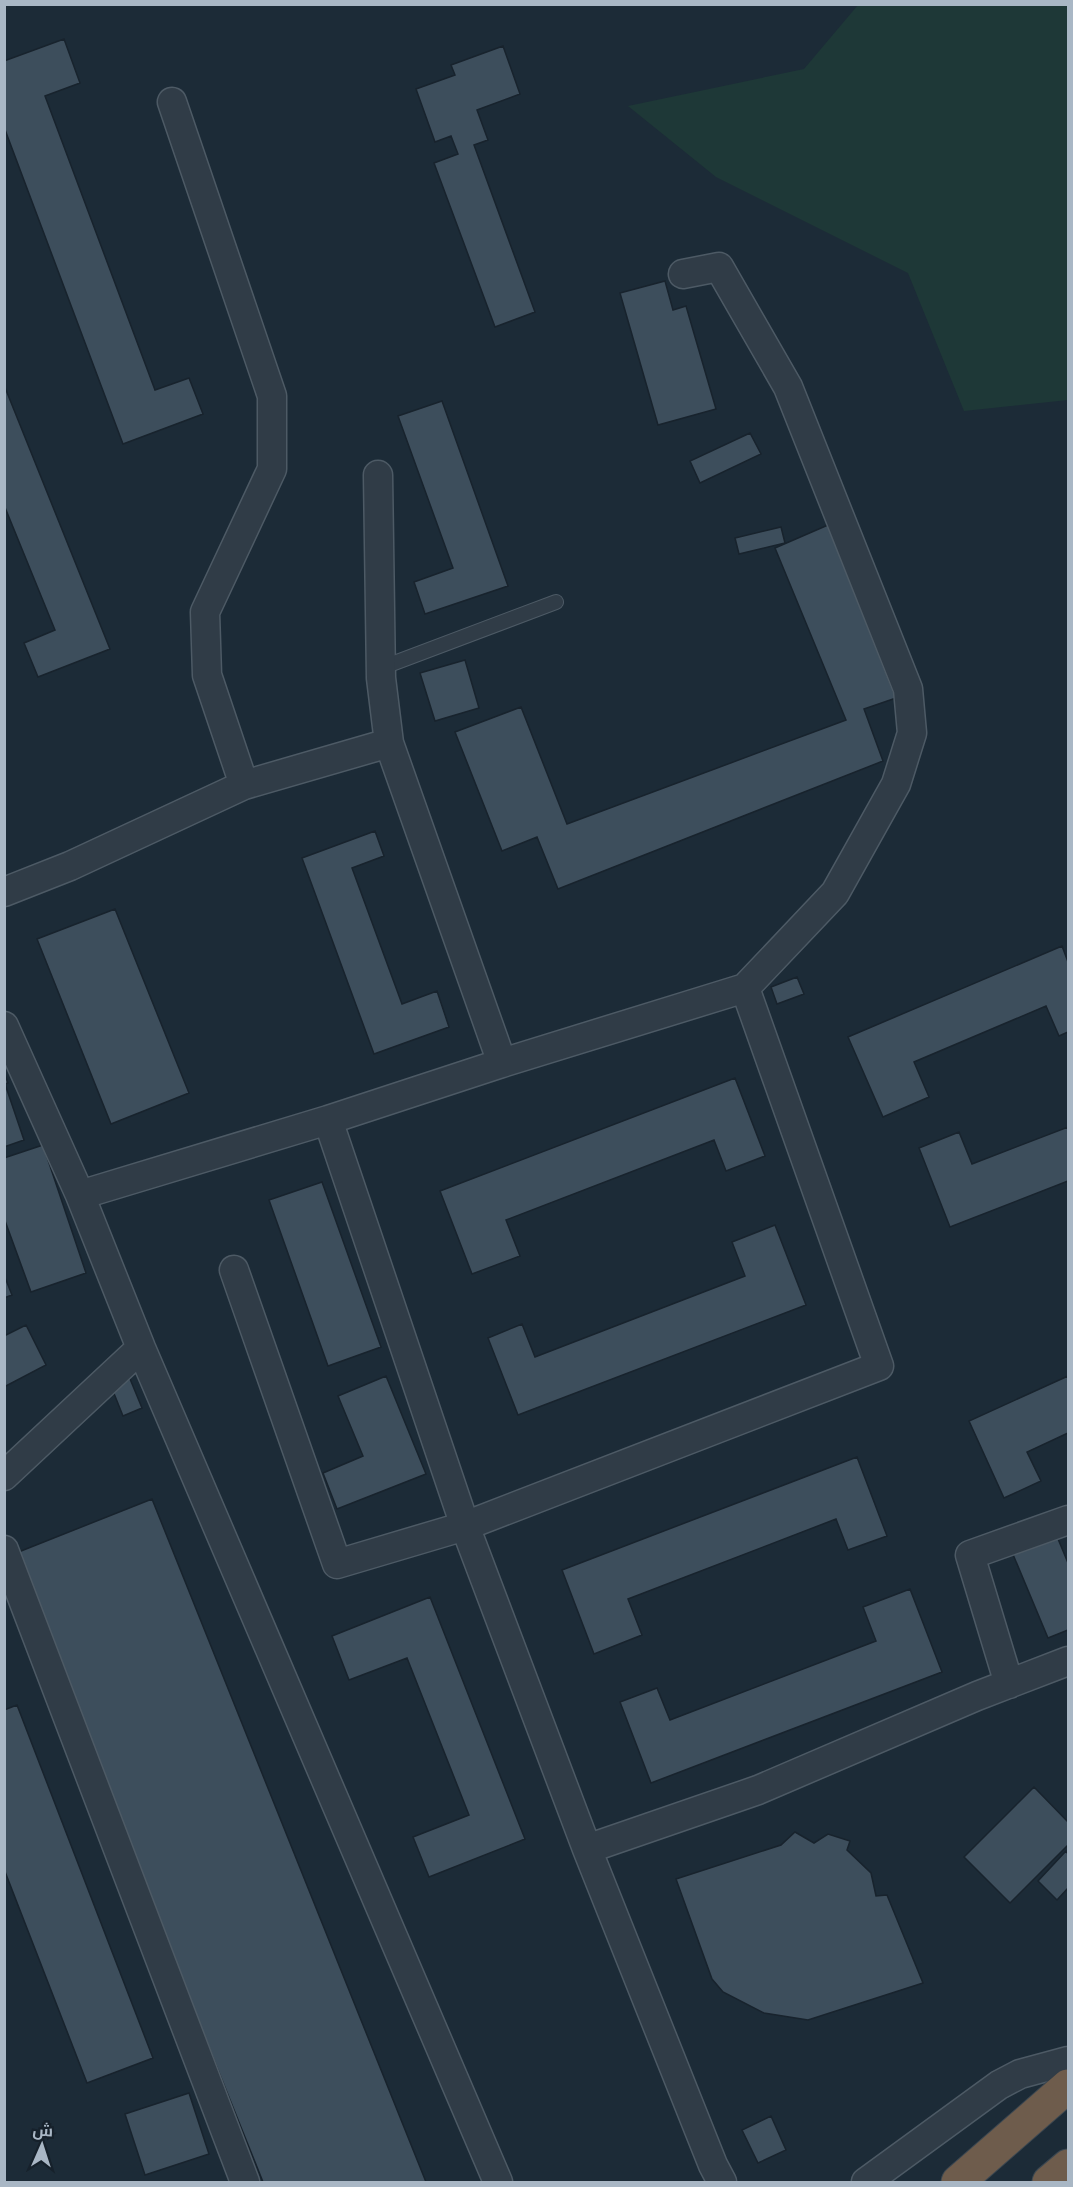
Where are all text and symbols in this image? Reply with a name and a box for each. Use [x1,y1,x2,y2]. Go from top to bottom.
north arrow [12,2115,72,2175]
text: ش [32,2119,54,2141]

